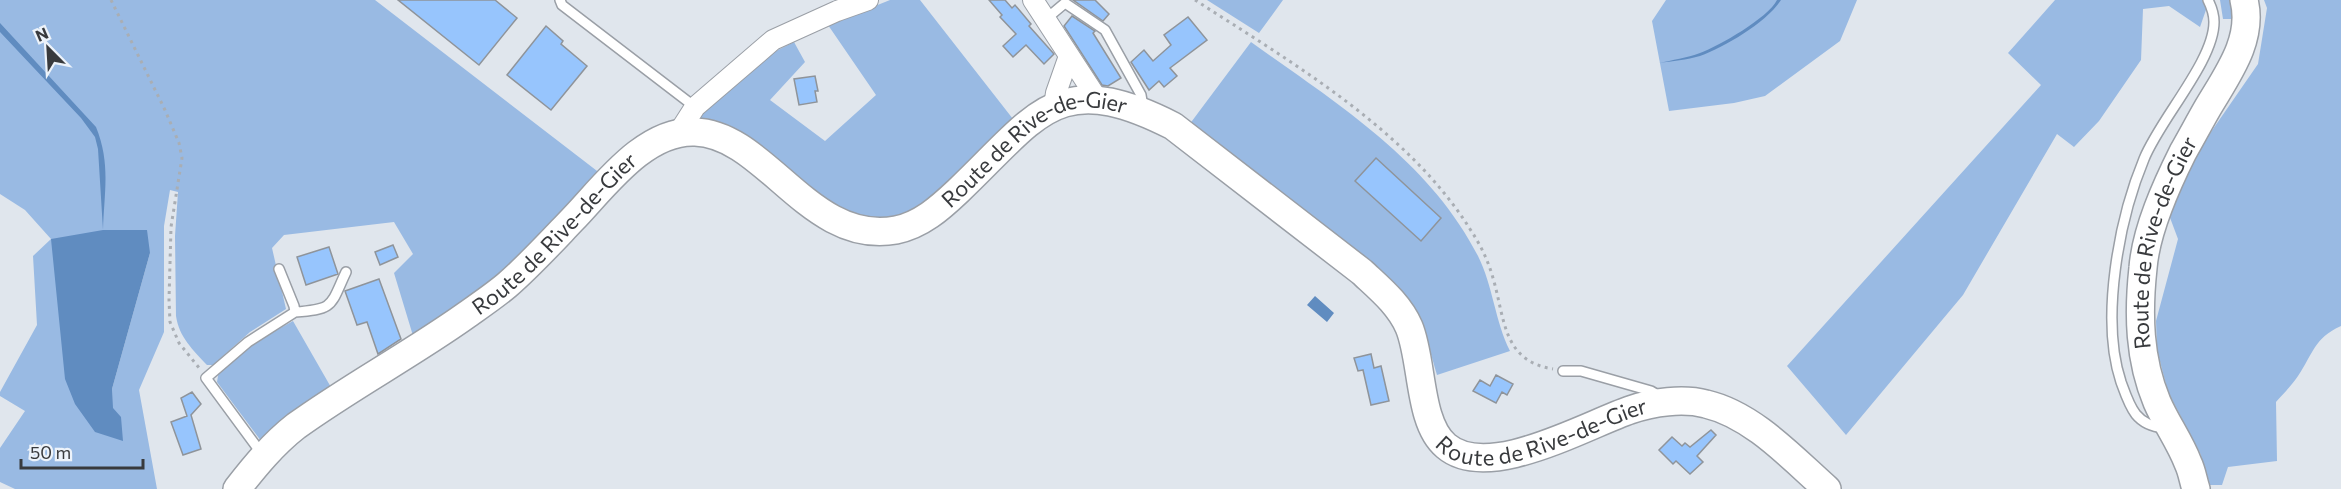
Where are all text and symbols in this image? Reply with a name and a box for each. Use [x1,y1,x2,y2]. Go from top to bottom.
north arrow [18,18,78,78]
text: N [32,23,51,45]
street label: Route de Rive-de-Gier [935,85,1131,213]
street label: Route de Rive-de-Gier [2126,131,2202,351]
street label: Route de Rive-de-Gier [466,146,642,320]
street label: Route de Rive-de-Gier [1431,392,1649,471]
scale bar [21,432,142,470]
text: 50 m [30,441,71,463]

